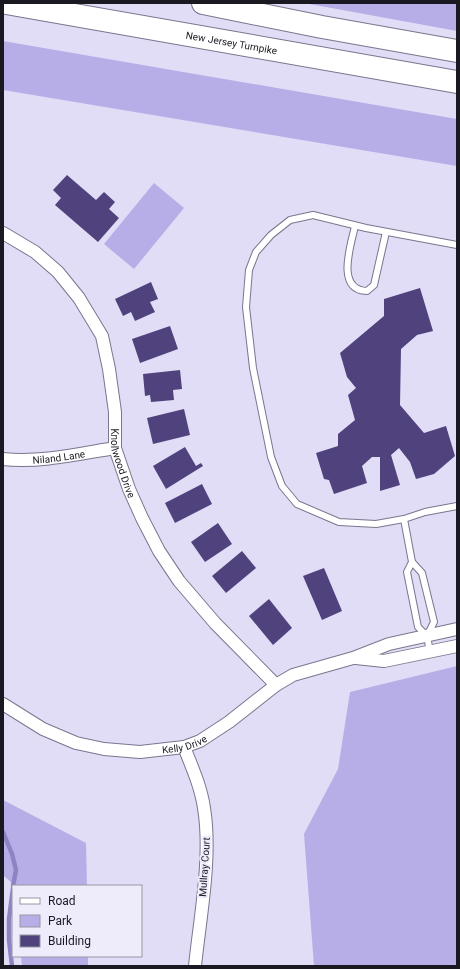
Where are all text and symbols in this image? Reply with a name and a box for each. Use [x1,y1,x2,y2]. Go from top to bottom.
street label: New Jersey Turnpike [185,30,278,56]
street label: Knollwood Drive [109,428,137,500]
street label: Niland Lane [32,448,86,466]
street label: Kelly Drive [161,733,209,755]
street label: Mullray Court [197,837,212,897]
legend [12,885,142,957]
text: Road [48,894,76,908]
text: Park [48,914,73,928]
text: Building [48,934,91,948]

